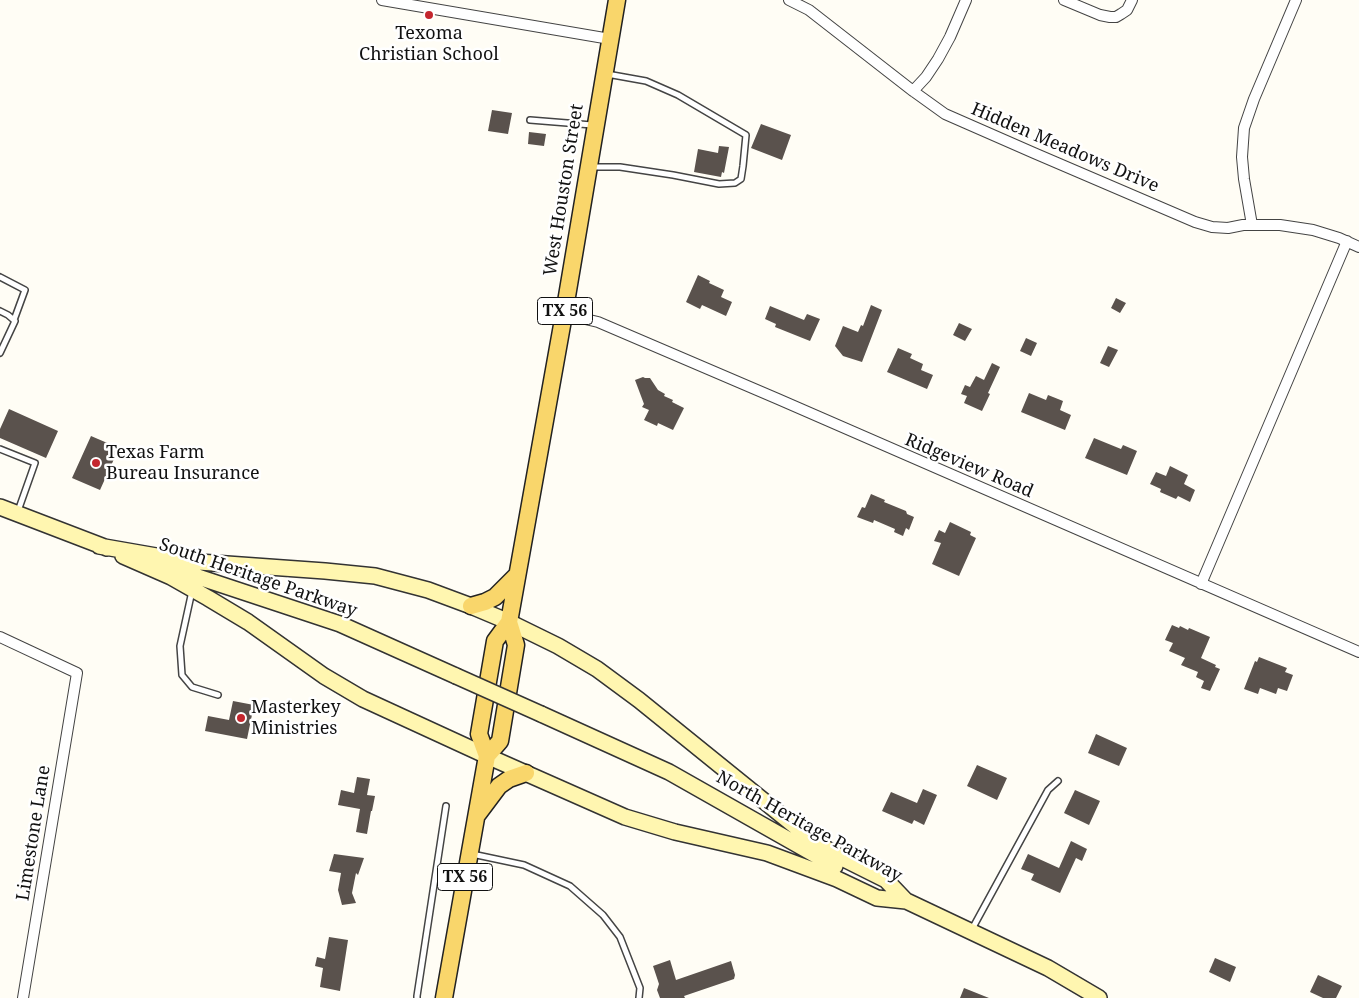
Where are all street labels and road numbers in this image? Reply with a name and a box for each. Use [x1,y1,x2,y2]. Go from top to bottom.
street label: Hidden Meadows Drive [968,99,1162,197]
street label: West Houston Street [540,102,588,278]
road number: TX 56 [538,298,592,324]
street label: Ridgeview Road [902,429,1036,503]
street label: South Heritage Parkway [156,534,360,622]
street label: Limestone Lane [13,764,55,902]
street label: North Heritage Parkway [712,767,906,887]
road number: TX 56 [438,864,492,890]

